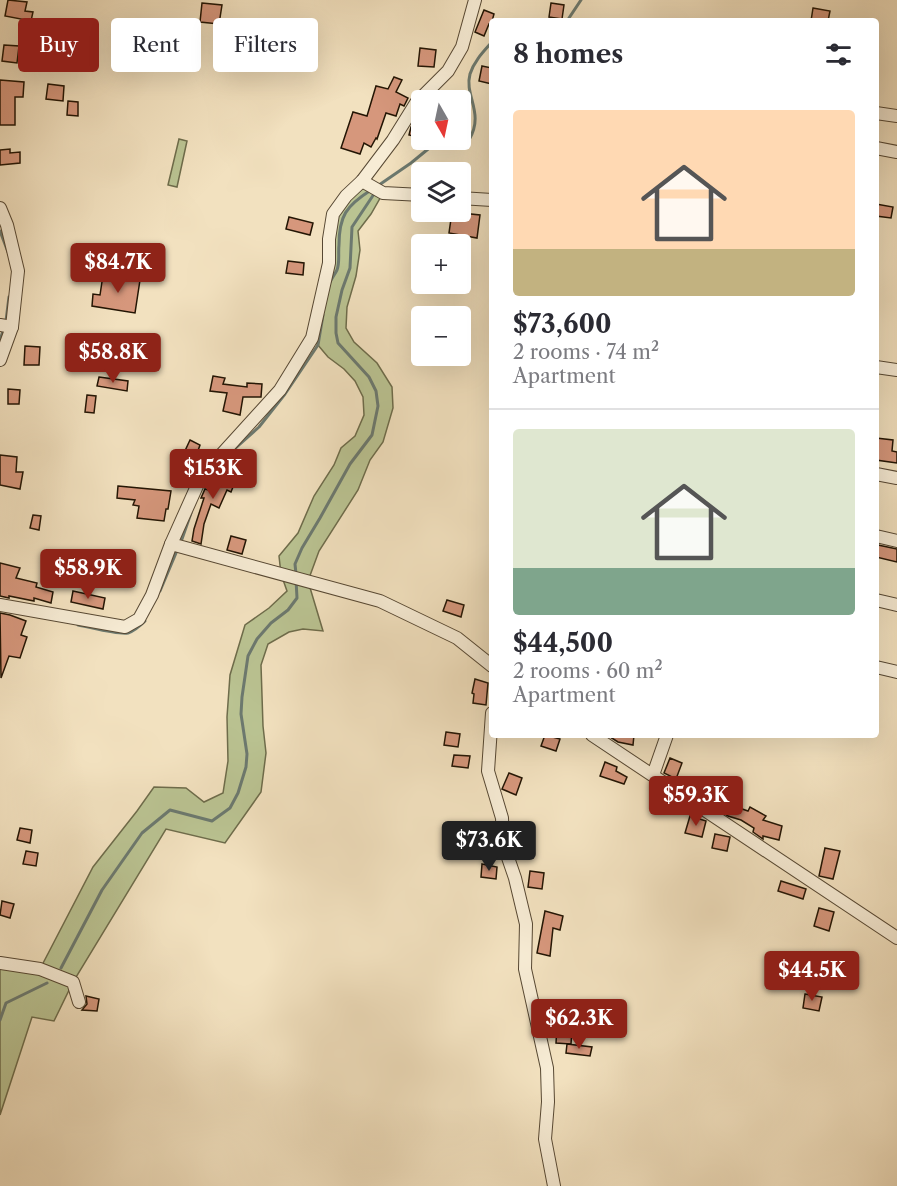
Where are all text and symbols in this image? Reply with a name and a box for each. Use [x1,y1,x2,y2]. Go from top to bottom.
chip: Buy [18,18,99,72]
chip: Rent [111,18,201,72]
chip: Filters [213,18,318,72]
text: 8 homes [513,38,623,70]
icon: filters [822,38,855,71]
north arrow [411,90,471,150]
map controls [411,90,471,366]
icon: home [630,149,738,257]
button: layers [411,162,471,222]
button: + [411,234,471,294]
pin: $84.7K [69,243,167,294]
text: $84.7K [84,250,152,274]
button: − [411,306,471,366]
text: $73,600 [513,308,612,340]
pin: $58.8K [64,333,162,384]
text: $58.8K [79,340,147,364]
text: 2 rooms · 74 m² [513,340,659,364]
text: Apartment [513,364,616,388]
pin: $153K [171,449,255,500]
text: $153K [184,456,242,480]
icon: home [630,468,738,576]
pin: $58.9K [39,549,137,600]
text: $58.9K [54,556,122,580]
text: $44,500 [513,627,613,659]
text: 2 rooms · 60 m² [513,659,663,683]
text: Apartment [513,683,616,707]
pin: $59.3K [647,776,745,827]
text: $59.3K [663,783,729,807]
pin: $73.6K [440,821,538,872]
text: $73.6K [456,828,522,852]
pin: $44.5K [763,951,861,1002]
text: $44.5K [778,958,846,982]
pin: $62.3K [530,999,628,1050]
text: $62.3K [545,1006,613,1030]

